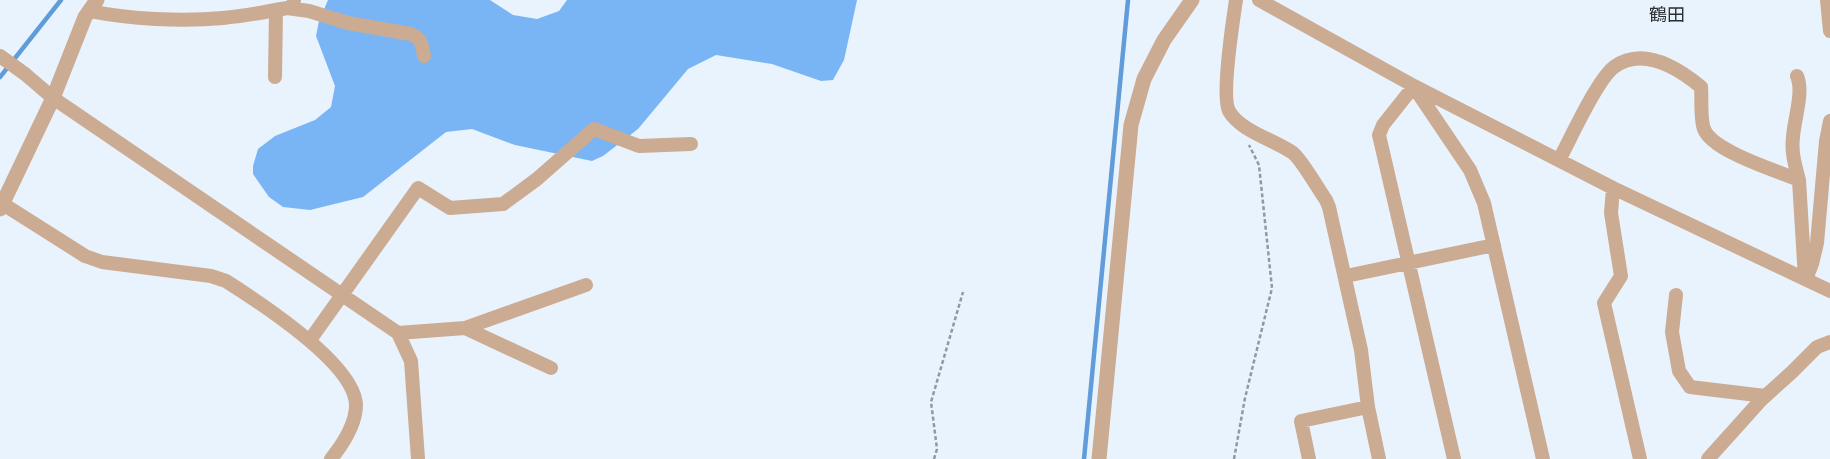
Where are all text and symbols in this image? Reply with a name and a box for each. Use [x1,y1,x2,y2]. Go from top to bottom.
district label: 鶴田 [1649,3,1685,25]

